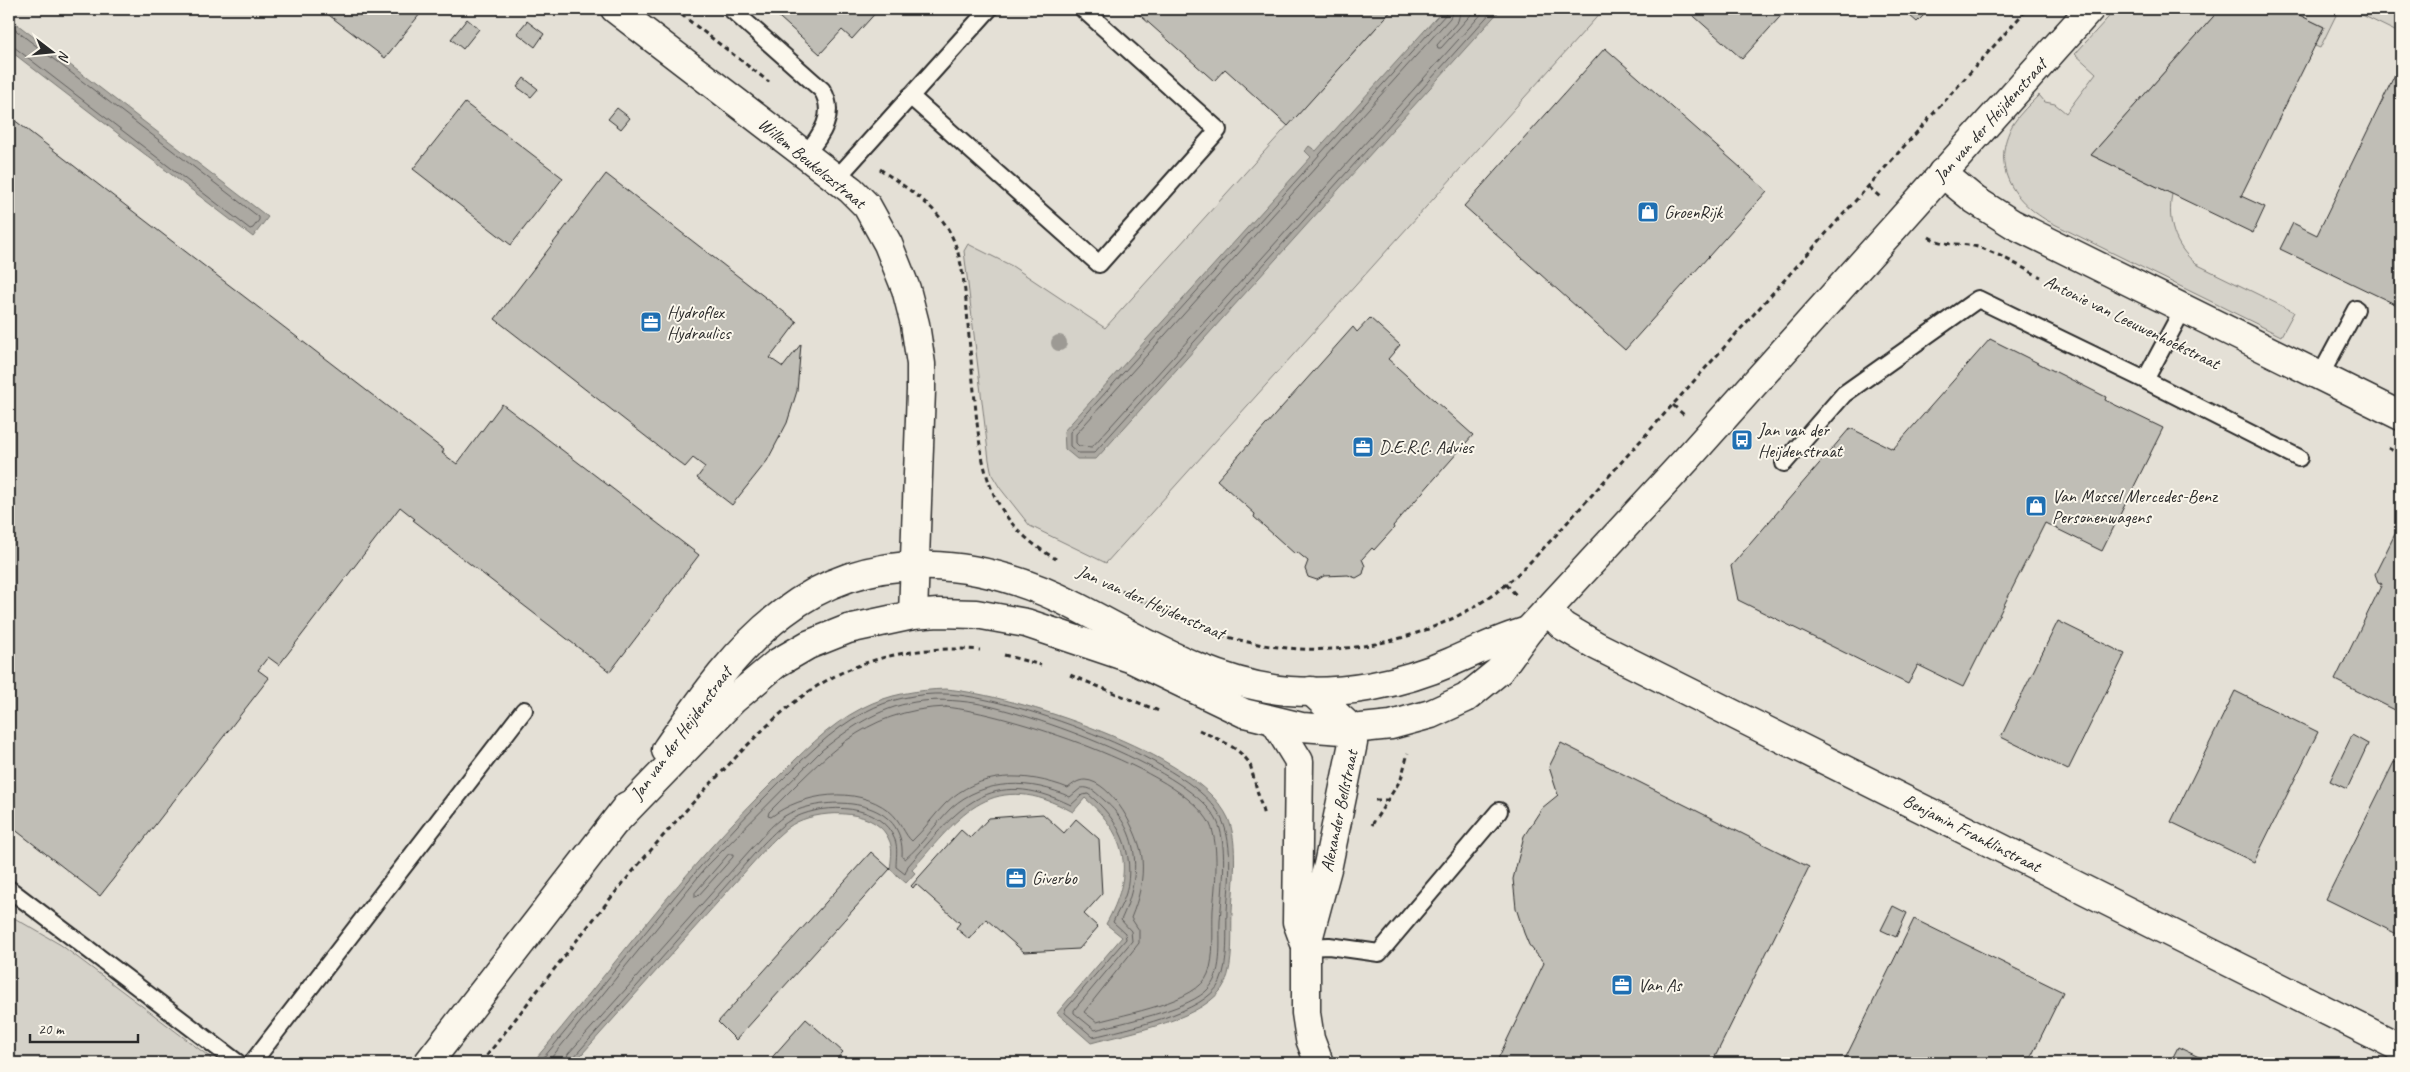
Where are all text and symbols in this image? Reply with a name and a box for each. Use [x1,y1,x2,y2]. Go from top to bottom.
north arrow [28,28,78,78]
text: N [54,49,73,64]
street label: Jan van der Heijdenstraat [1928,51,2053,187]
street label: Willem Beukelszstraat [754,113,872,214]
shop icon: GroenRijk [1636,200,1660,224]
place label: GroenRijk [1664,201,1724,223]
street label: Antonie van Leeuwenhoekstraat [2041,270,2225,375]
place label: Hydroflex Hydraulics [667,301,732,344]
office icon: Hydroflex Hydraulics [639,310,663,334]
place label: Jan van der Heijdenstraat [1757,419,1844,462]
bus stop icon: Jan van der Heijdenstraat [1730,428,1754,452]
office icon: D.E.R.C. Advies [1351,435,1375,459]
place label: D.E.R.C. Advies [1379,436,1475,458]
place label: Van Mossel Mercedes-Benz Personenwagens [2052,485,2219,528]
shop icon: Van Mossel Mercedes-Benz Personenwagens [2024,494,2048,518]
street label: Jan van der Heijdenstraat [1073,559,1231,646]
street label: Jan van der Heijdenstraat [625,660,738,804]
street label: Alexander Bellstraat [1315,746,1363,874]
street label: Benjamin Franklinstraat [1899,789,2046,878]
office icon: Giverbo [1004,866,1028,890]
place label: Giverbo [1032,867,1079,889]
office icon: Van As [1610,973,1634,997]
place label: Van As [1638,974,1683,996]
scale bar [30,1012,138,1044]
text: 20 m [38,1020,65,1039]

